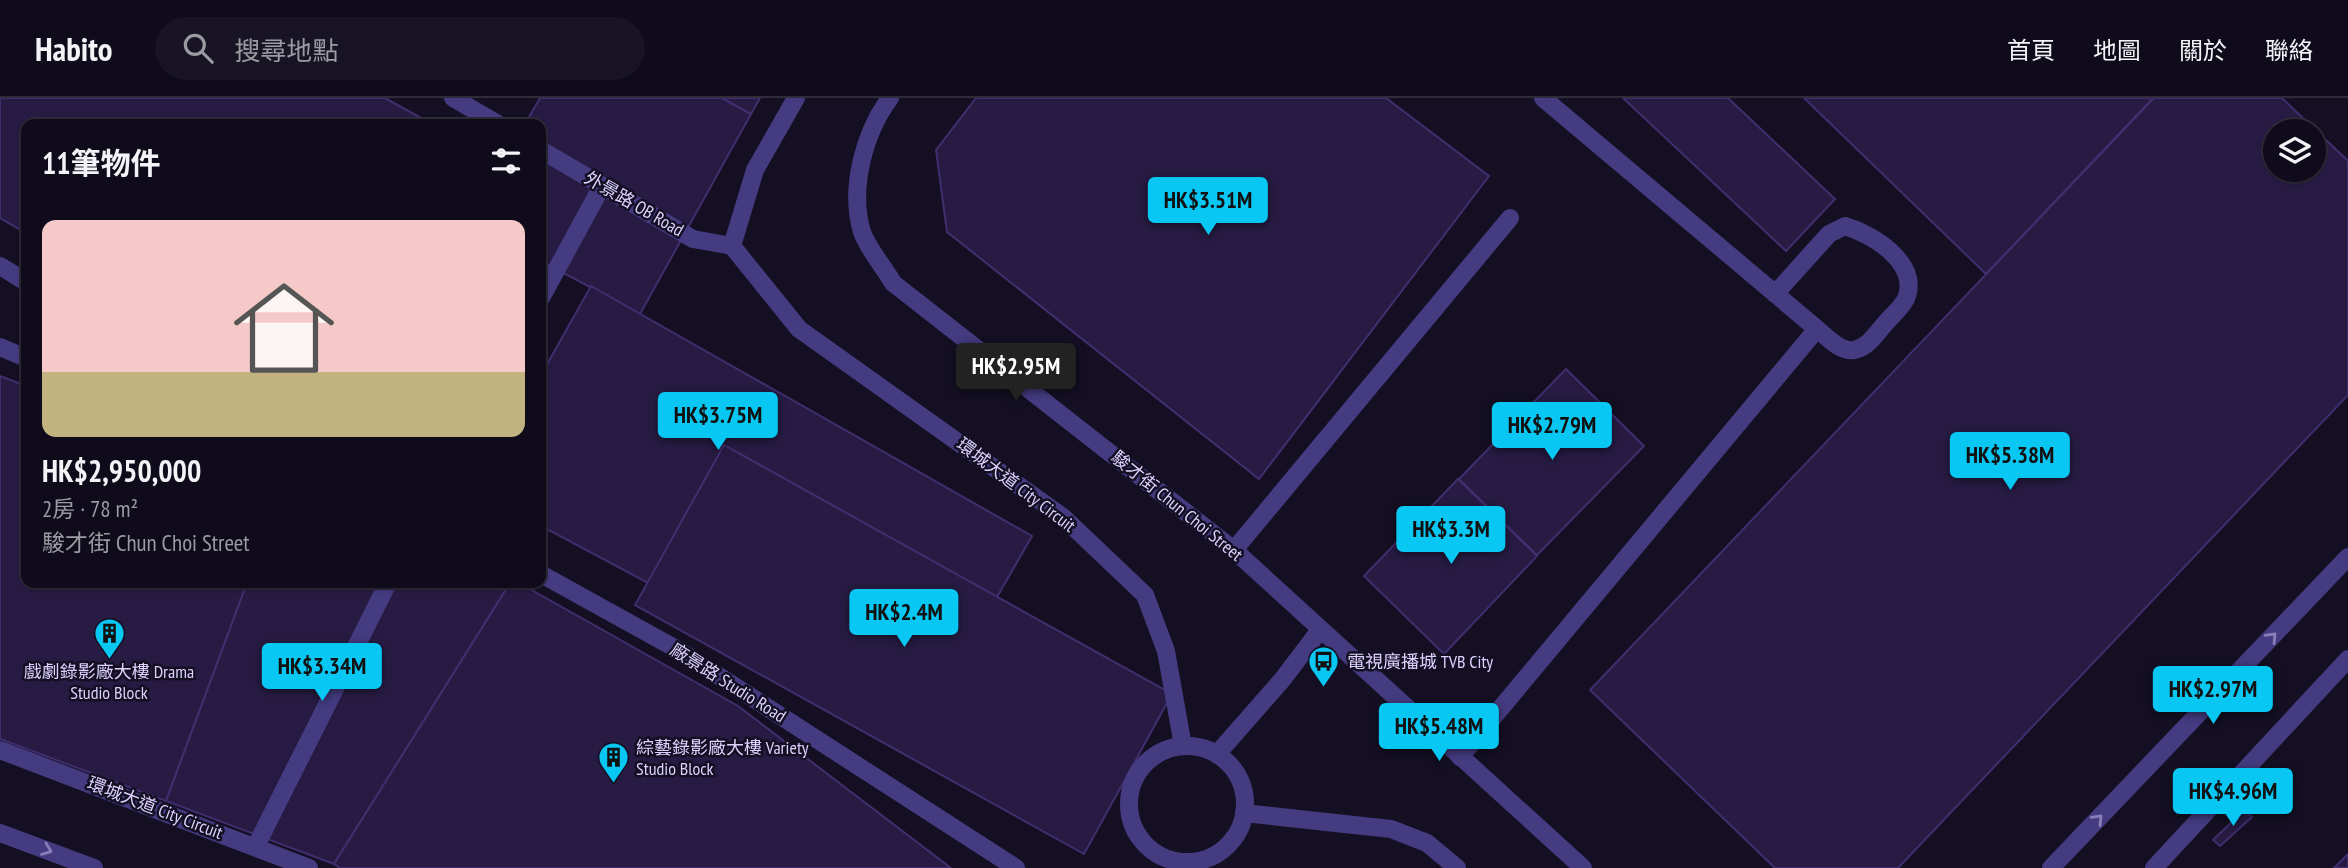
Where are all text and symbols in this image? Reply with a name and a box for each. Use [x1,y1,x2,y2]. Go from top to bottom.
search box [155,17,645,80]
text: Habito [35,27,113,70]
icon: search [179,29,217,67]
text: 搜尋地點 [235,34,339,67]
text: 首頁 [2007,35,2055,66]
text: 地圖 [2093,35,2141,66]
text: 關於 [2179,35,2227,66]
text: 聯絡 [2265,35,2313,66]
map controls [2263,119,2326,182]
button: layers [2263,119,2326,182]
icon: filters [487,142,525,180]
text: 11筆物件 [42,143,161,182]
street label: 外景路 OB Road [581,166,688,241]
pin: HK$3.51M [1136,178,1280,237]
text: HK$3.51M [1164,185,1252,214]
icon: home [221,265,347,391]
pin: HK$2.95M [944,344,1088,403]
text: HK$2.95M [972,351,1060,380]
pin: HK$3.75M [646,392,790,452]
text: HK$3.75M [674,400,762,429]
pin: HK$2.79M [1480,402,1624,462]
text: HK$2.79M [1508,410,1596,439]
street label: 環城大道 City Circuit [952,432,1080,537]
pin: HK$5.38M [1938,432,2082,492]
text: HK$5.38M [1966,440,2054,469]
street label: 駿才街 Chun Choi Street [1107,446,1248,566]
text: HK$2,950,000 [42,451,201,490]
text: 2房 · 78 m² [42,494,138,523]
pin: HK$3.3M [1386,506,1516,566]
text: HK$3.3M [1412,514,1490,543]
text: 駿才街 Chun Choi Street [42,528,250,557]
pin: HK$2.4M [839,589,969,649]
text: HK$2.4M [865,597,943,626]
building icon: 戲劇錄影廠大樓 Drama Studio Block [92,617,126,661]
one-way arrow [2264,632,2277,645]
street label: 廠景路 Studio Road [666,638,790,727]
pin: HK$3.34M [250,644,394,703]
bus stop icon: 電視廣播城 TVB City [1307,645,1341,689]
place label: 電視廣播城 TVB City [1347,650,1493,673]
text: HK$3.34M [278,651,366,680]
place label: 戲劇錄影廠大樓 Drama Studio Block [24,660,194,704]
pin: HK$2.97M [2141,666,2285,726]
text: HK$2.97M [2169,674,2257,703]
pin: HK$5.48M [1367,704,1511,763]
text: HK$5.48M [1395,711,1483,740]
place label: 綜藝錄影廠大樓 Variety Studio Block [636,736,809,780]
building icon: 綜藝錄影廠大樓 Variety Studio Block [596,741,630,785]
pin: HK$4.96M [2161,768,2305,828]
street label: 環城大道 City Circuit [84,771,226,844]
text: HK$4.96M [2189,776,2277,805]
one-way arrow [2089,814,2102,827]
one-way arrow [40,842,52,856]

